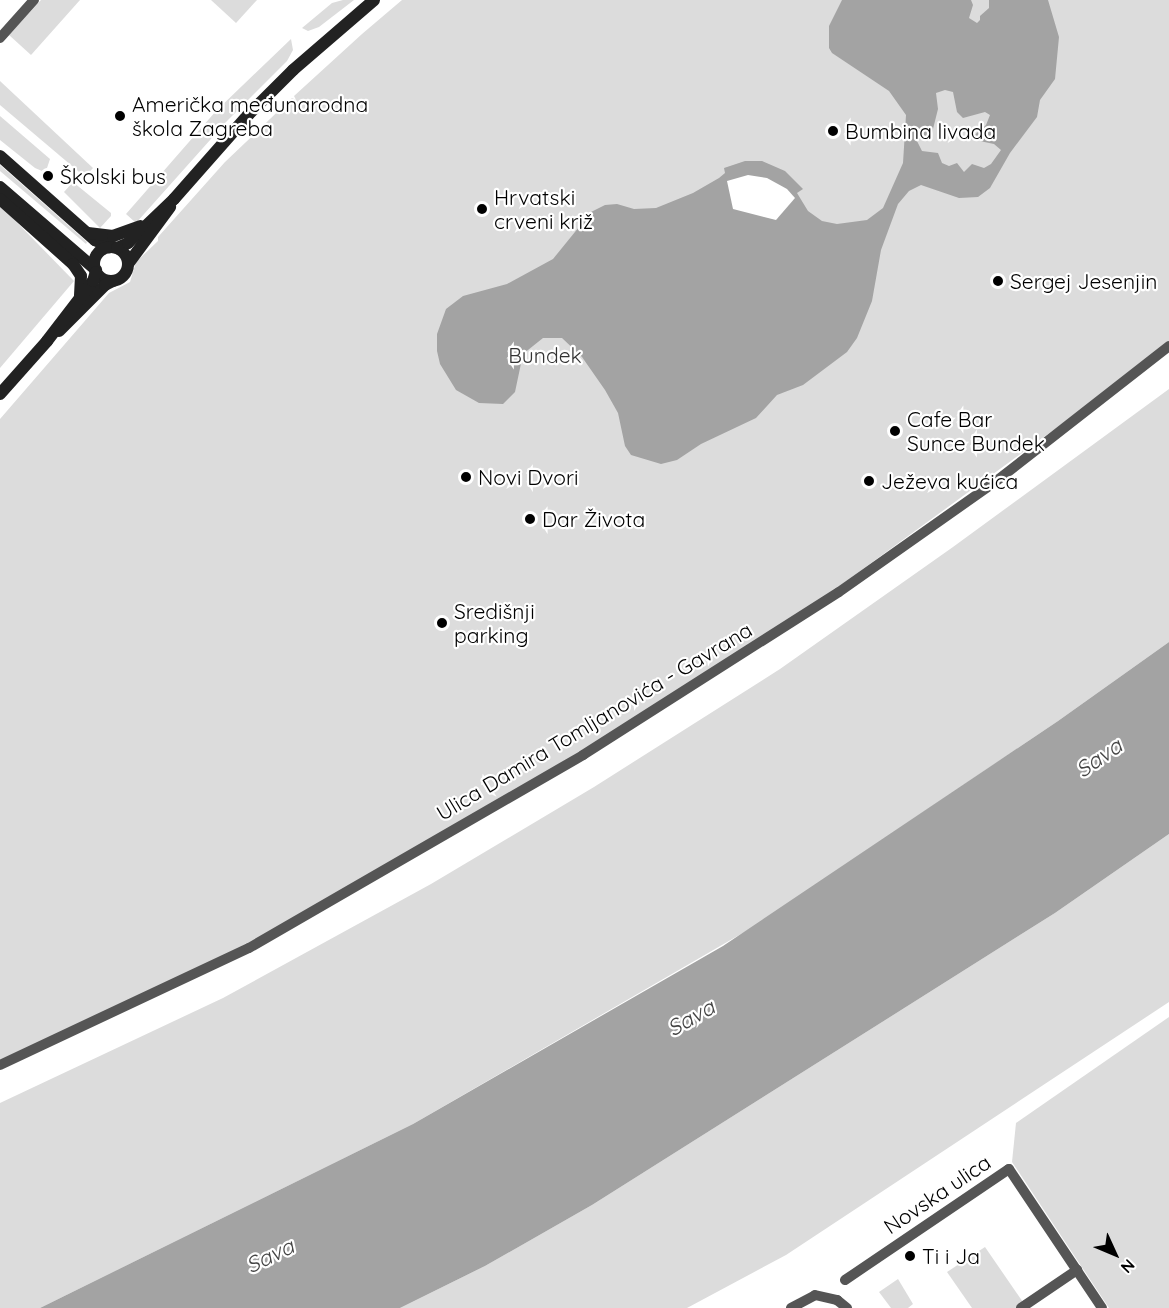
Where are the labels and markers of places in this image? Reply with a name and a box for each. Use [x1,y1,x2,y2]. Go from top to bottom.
place label: Američka međunarodna škola Zagreba [132,91,368,141]
marker: Američka međunarodna škola Zagreba [113,109,127,123]
place label: Bumbina livada [845,118,996,144]
marker: Bumbina livada [826,124,840,138]
place label: Školski bus [60,163,166,189]
marker: Školski bus [41,169,55,183]
place label: Hrvatski crveni križ [494,184,593,234]
marker: Hrvatski crveni križ [475,202,489,216]
place label: Sergej Jesenjin [1010,268,1157,294]
marker: Sergej Jesenjin [991,274,1005,288]
place label: Cafe Bar Sunce Bundek [907,406,1045,456]
marker: Cafe Bar Sunce Bundek [888,424,902,438]
place label: Novi Dvori [478,464,579,490]
place label: Ježeva kućica [881,468,1018,494]
marker: Novi Dvori [459,470,473,484]
marker: Ježeva kućica [862,474,876,488]
place label: Dar Života [542,506,645,532]
marker: Dar Života [523,512,537,526]
place label: Središnji parking [454,598,535,648]
marker: Središnji parking [435,616,449,630]
place label: Ti i Ja [922,1243,980,1269]
marker: Ti i Ja [903,1249,917,1263]

